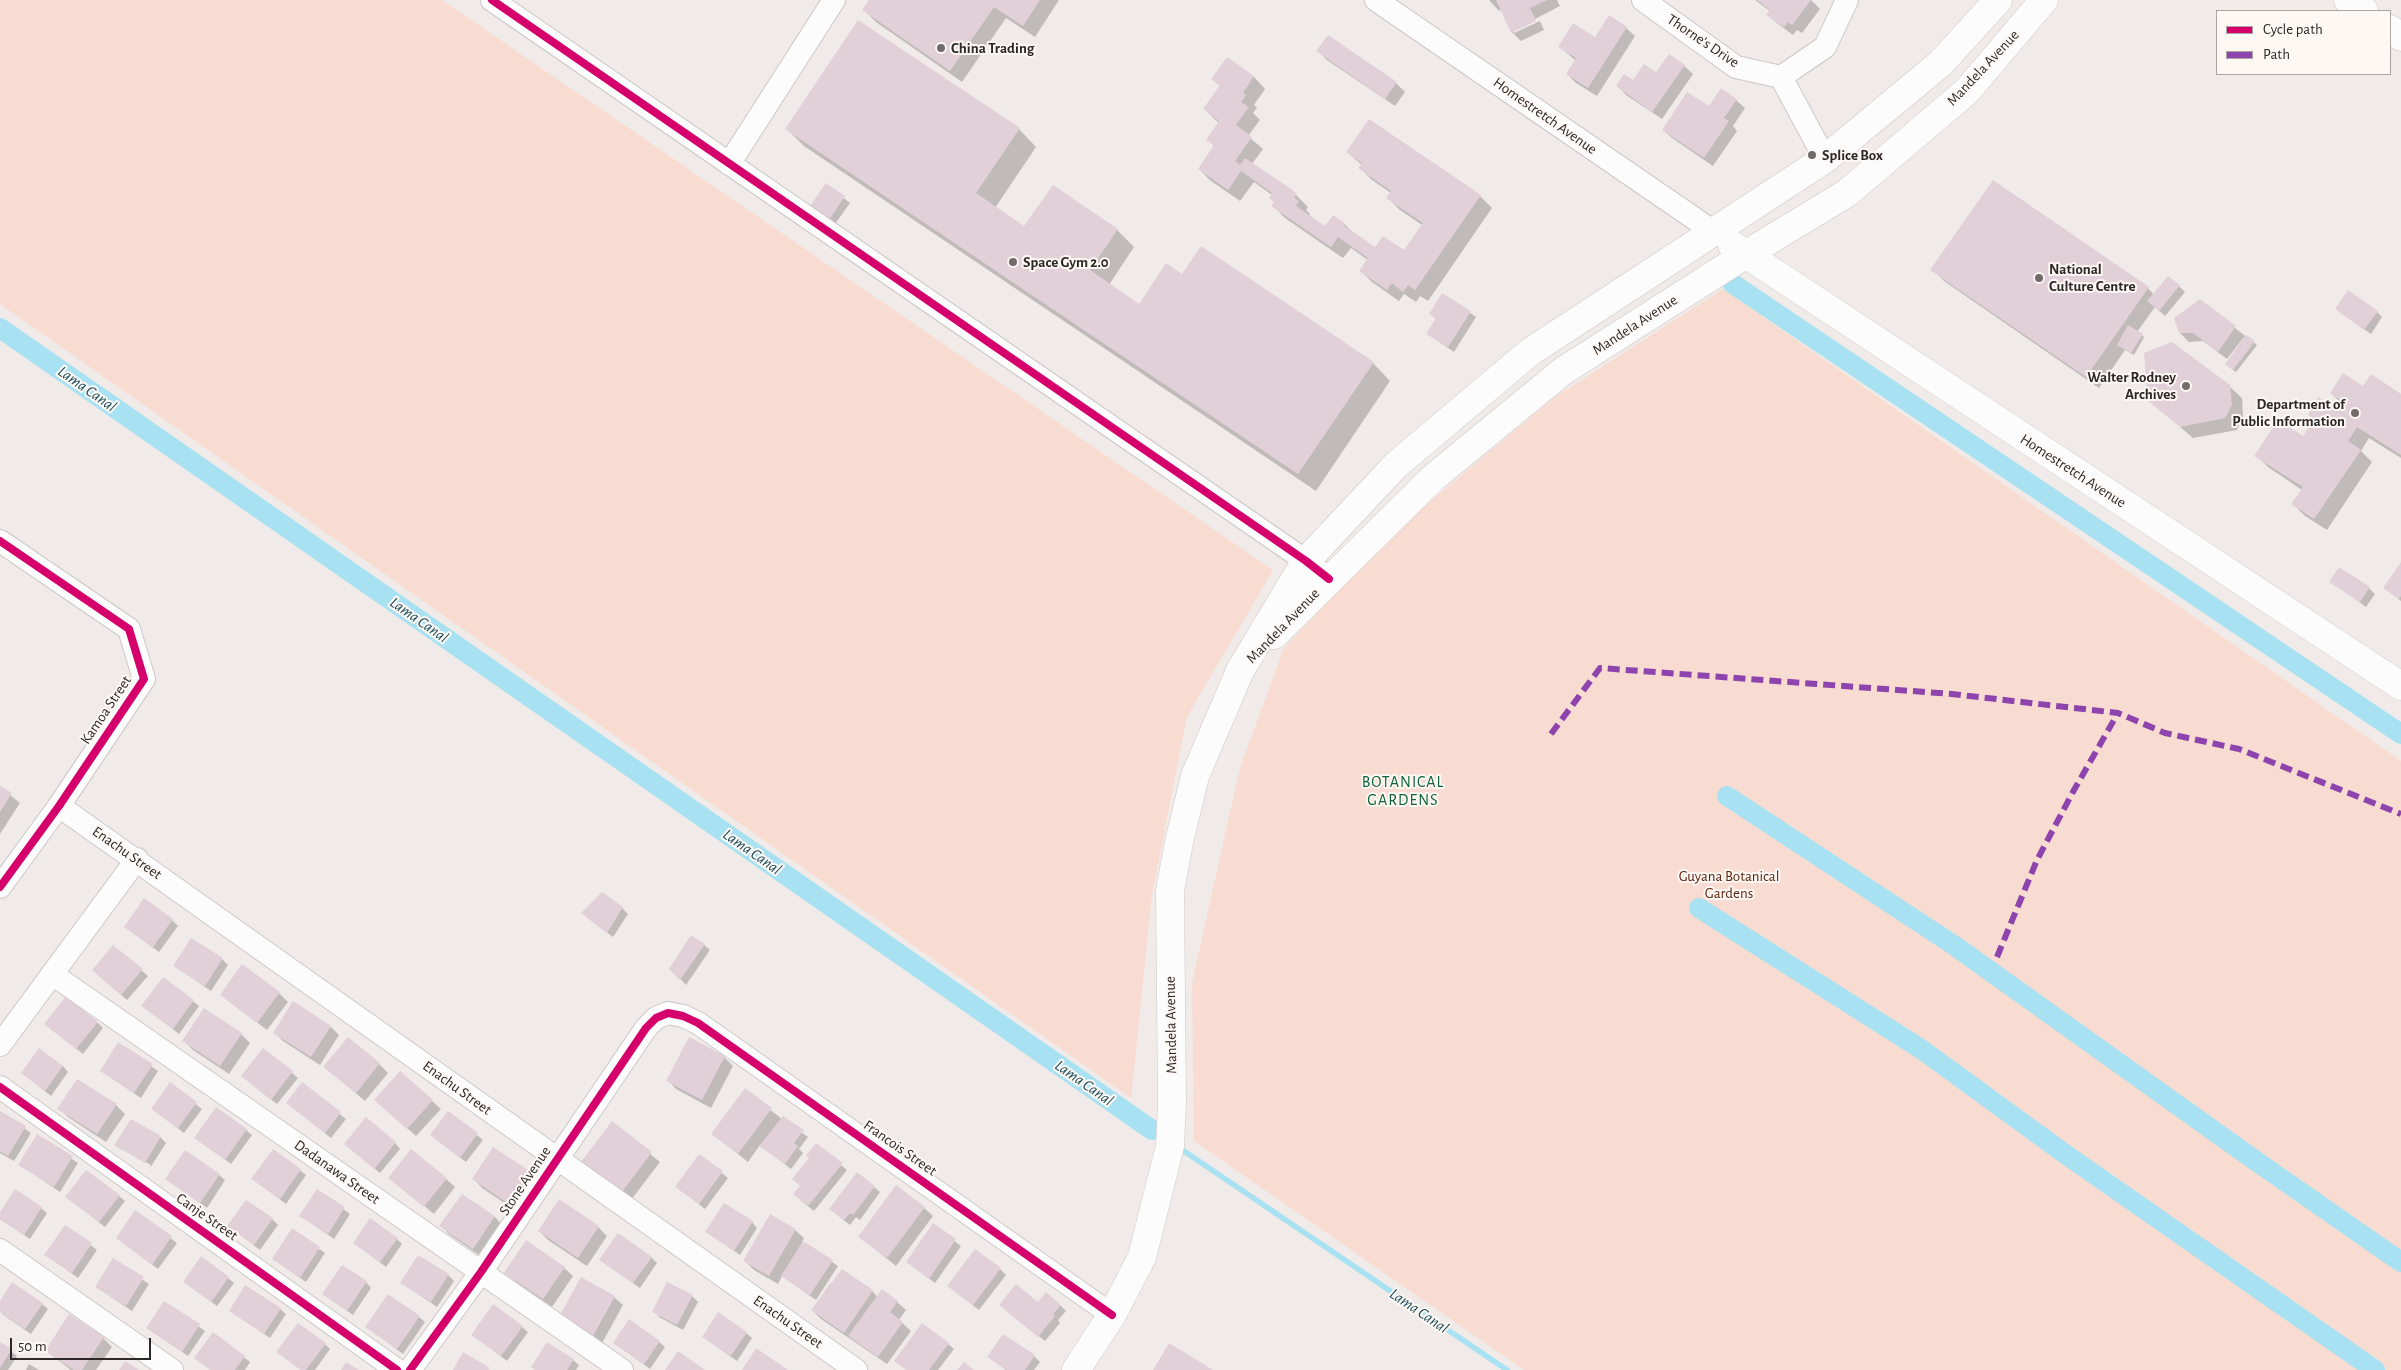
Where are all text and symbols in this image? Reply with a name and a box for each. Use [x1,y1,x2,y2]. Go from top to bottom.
street label: Thorne's Drive [1664,10,1742,72]
legend [2216,10,2391,75]
text: Cycle path [2263,22,2323,37]
street label: Mandela Avenue [1943,26,2023,110]
place label: China Trading [951,39,1034,57]
marker: China Trading [935,42,947,54]
text: Path [2263,47,2290,62]
street label: Homestretch Avenue [1490,73,1600,159]
place label: Splice Box [1822,146,1883,164]
marker: Splice Box [1806,149,1818,161]
place label: Space Gym 2.0 [1023,253,1109,271]
marker: Space Gym 2.0 [1007,256,1019,268]
place label: National Culture Centre [2049,260,2136,295]
marker: National Culture Centre [2033,272,2045,284]
street label: Mandela Avenue [1589,291,1681,359]
water label: Lama Canal [54,362,120,416]
place label: Walter Rodney Archives [2087,368,2176,403]
marker: Walter Rodney Archives [2180,380,2192,392]
place label: Department of Public Information [2232,395,2345,430]
marker: Department of Public Information [2349,407,2361,419]
street label: Homestretch Avenue [2017,430,2129,512]
street label: Mandela Avenue [1243,585,1323,667]
water label: Lama Canal [386,593,452,647]
street label: Kamoa Street [76,672,136,748]
district label: BOTANICAL GARDENS [1361,772,1445,810]
street label: Enachu Street [89,822,165,884]
water label: Lama Canal [719,825,785,879]
park label: Guyana Botanical Gardens [1679,867,1779,902]
street label: Mandela Avenue [1161,976,1181,1074]
water label: Lama Canal [1051,1056,1117,1110]
street label: Enachu Street [419,1057,495,1119]
street label: Francois Street [860,1116,940,1180]
street label: Dadanawa Street [291,1136,383,1208]
street label: Stone Avenue [495,1143,555,1219]
street label: Canje Street [173,1189,241,1245]
water label: Lama Canal [1386,1284,1452,1338]
street label: Enachu Street [750,1291,826,1353]
scale bar [12,1328,154,1360]
text: 50 m [18,1339,47,1354]

